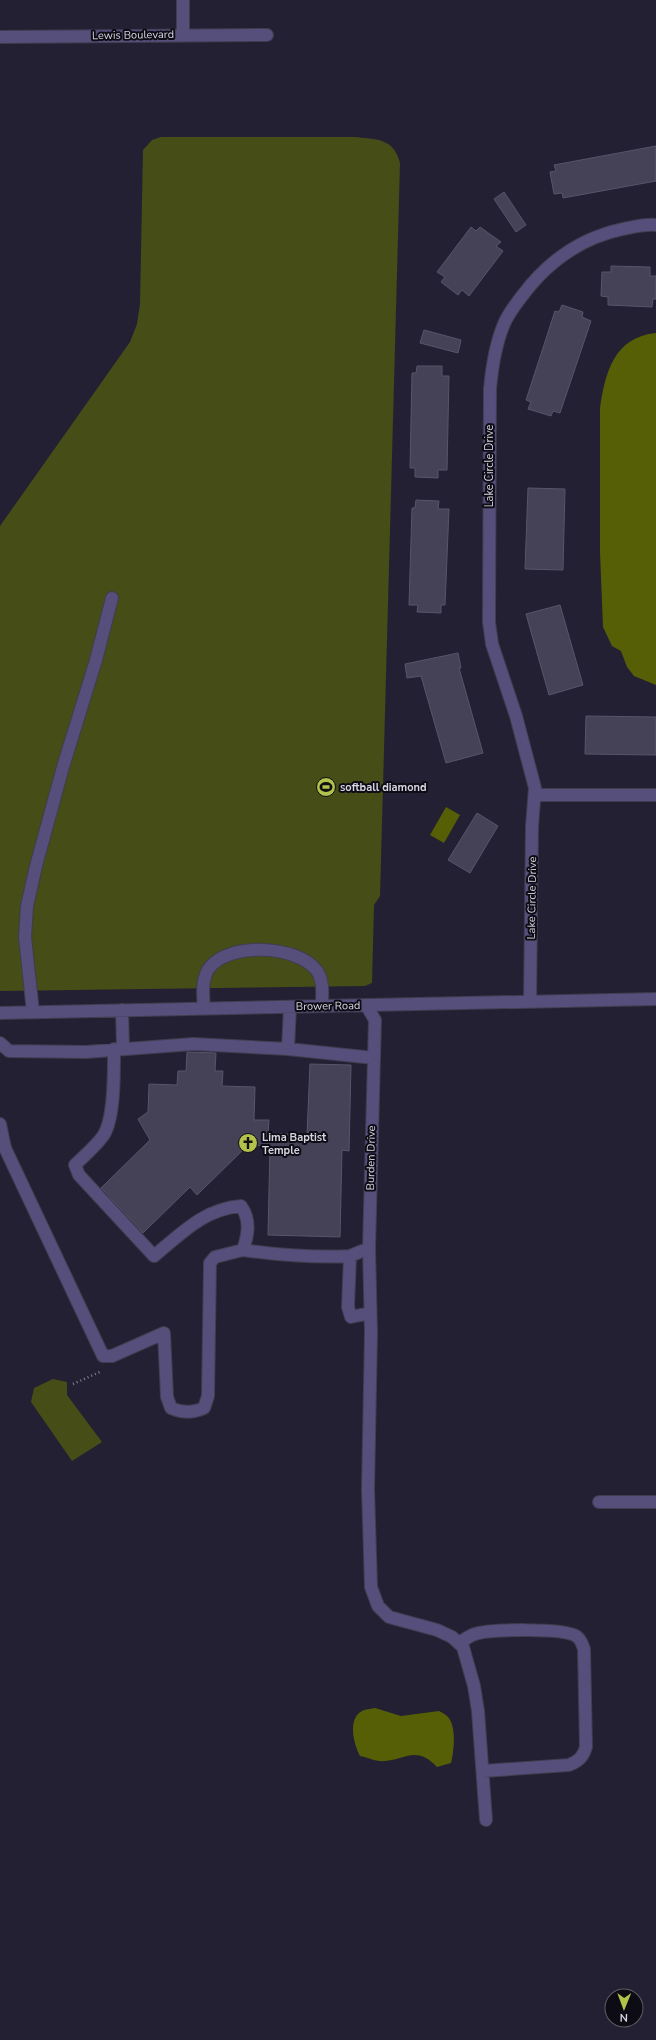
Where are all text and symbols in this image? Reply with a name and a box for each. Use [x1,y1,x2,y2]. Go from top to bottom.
street label: Lewis Boulevard [92,27,174,43]
street label: Lake Circle Drive [482,424,497,507]
sports icon: softball diamond [315,776,337,798]
place label: softball diamond [340,780,427,795]
street label: Lake Circle Drive [524,856,540,939]
street label: Brower Road [296,998,360,1014]
street label: Burden Drive [363,1125,379,1191]
place label: Lima Baptist Temple [262,1130,327,1158]
church icon: Lima Baptist Temple [237,1132,259,1154]
north arrow [604,1988,644,2028]
text: N [620,2010,628,2025]

